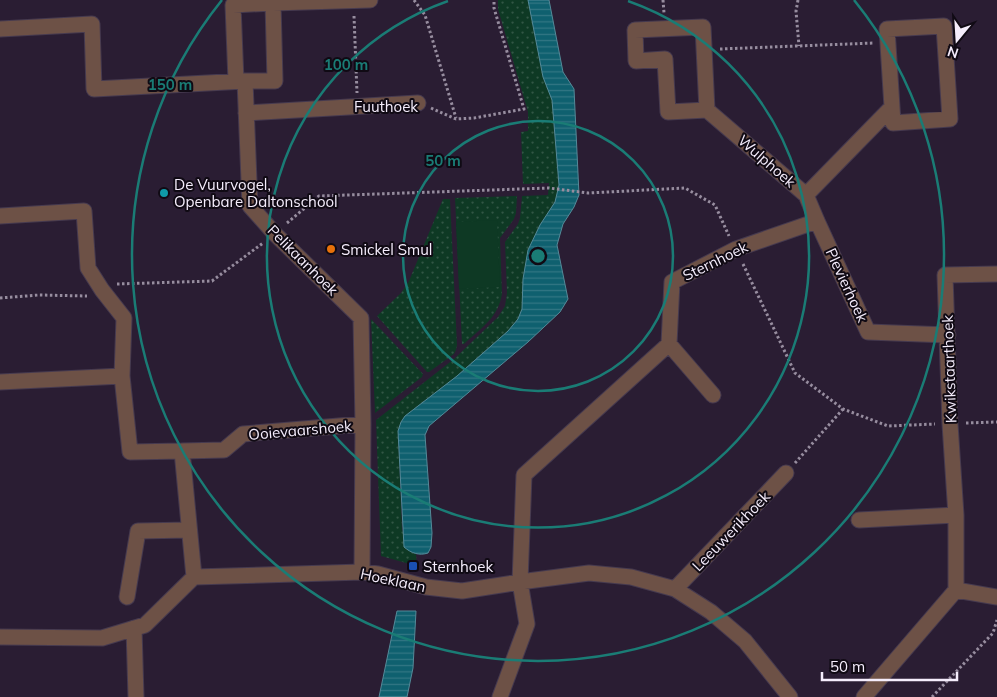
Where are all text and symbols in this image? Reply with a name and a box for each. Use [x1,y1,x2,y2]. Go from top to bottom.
north arrow [932,15,982,65]
text: N [945,42,961,63]
text: 100 m [324,55,368,74]
text: 150 m [148,75,192,94]
street label: Fuuthoek [354,97,418,116]
street label: Wulphoek [734,131,800,191]
text: 50 m [425,151,461,170]
place label: De Vuurvogel, Openbare Daltonschool [174,175,338,211]
marker: De Vuurvogel, Openbare Daltonschool [158,187,170,199]
street label: Pelikaanhoek [264,221,343,300]
street label: Sternhoek [679,237,751,285]
place label: Smickel Smul [341,240,432,259]
marker: Smickel Smul [325,243,337,255]
street label: Plevierhoek [822,245,873,325]
centre of rings [529,247,547,265]
street label: Kwikstaarthoek [938,314,960,423]
street label: Ooievaarshoek [248,416,353,444]
street label: Leeuwerikhoek [688,487,774,575]
place label: Sternhoek [423,557,493,576]
marker: Sternhoek [407,560,419,572]
street label: Hoeklaan [359,564,427,596]
scale bar [822,650,957,682]
text: 50 m [830,657,865,676]

